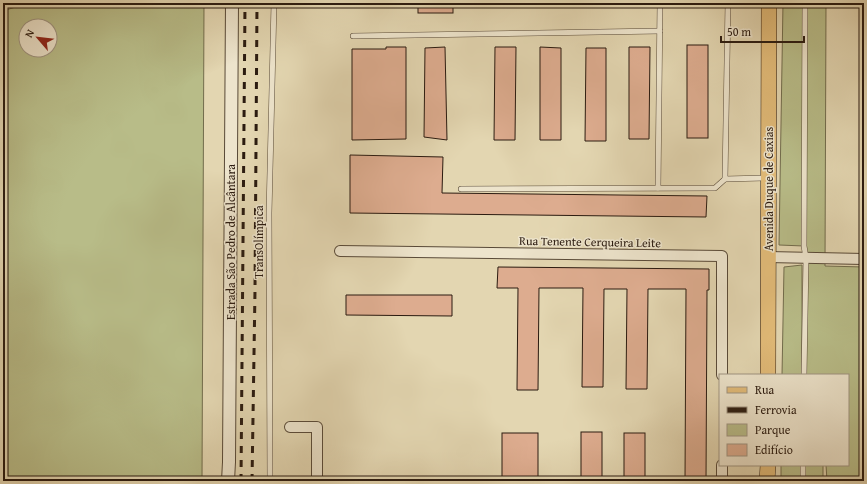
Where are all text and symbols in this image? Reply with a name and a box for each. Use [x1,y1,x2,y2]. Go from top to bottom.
north arrow [18,18,58,58]
scale bar [721,18,804,44]
text: 50 m [727,23,751,40]
text: N [20,26,38,40]
street label: Avenida Duque de Caxias [760,127,777,251]
street label: Estrada São Pedro de Alcântara [222,164,239,320]
street label: TransOlímpica [250,205,267,279]
street label: Rua Tenente Cerqueira Leite [519,232,661,251]
legend [719,374,849,466]
text: Rua [755,381,774,398]
text: Ferrovia [755,401,797,418]
text: Parque [755,421,791,438]
text: Edifício [755,441,793,458]

